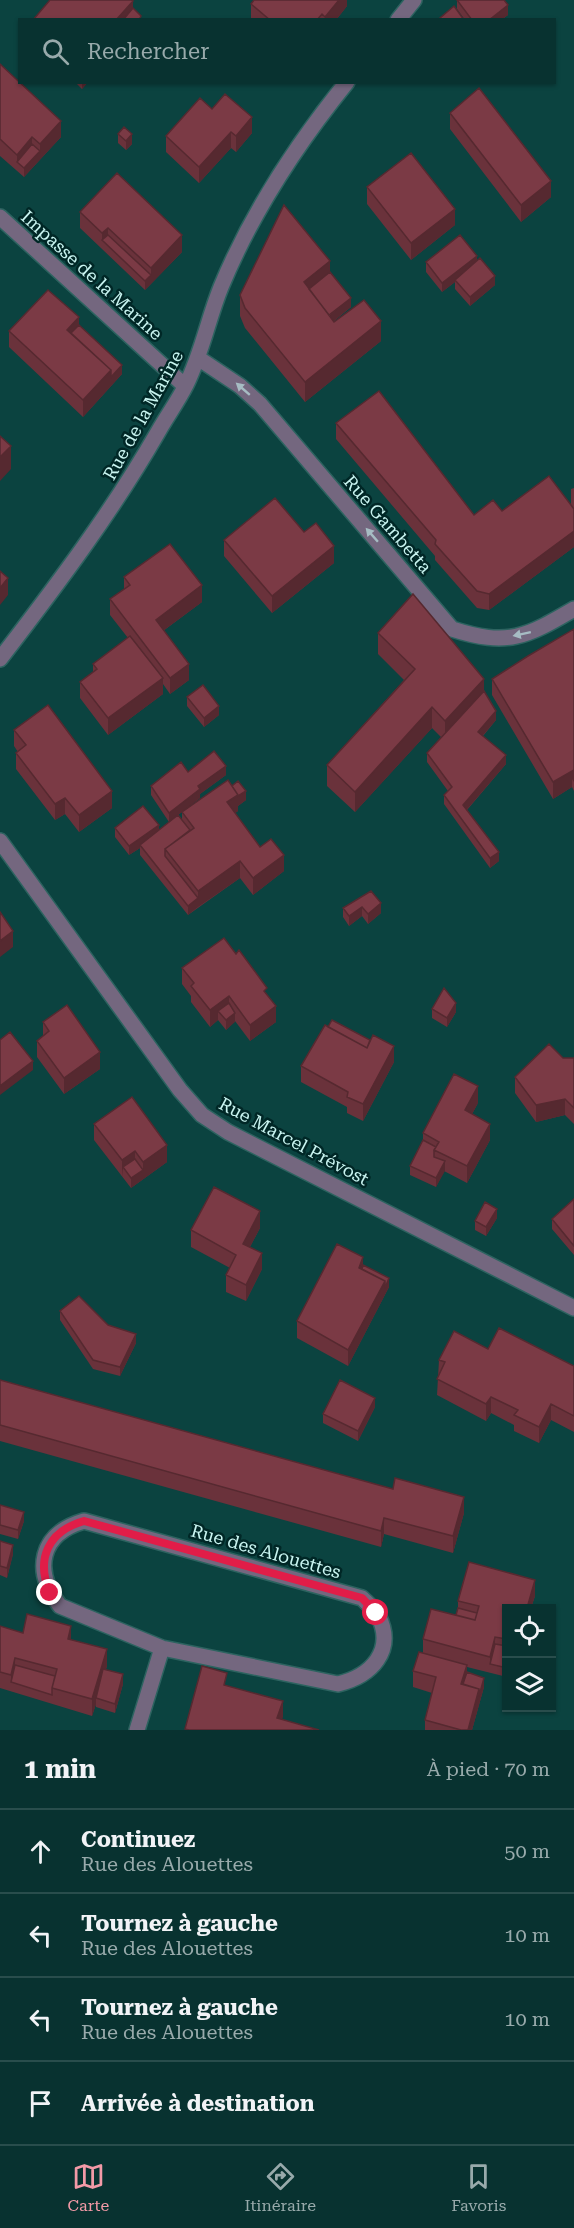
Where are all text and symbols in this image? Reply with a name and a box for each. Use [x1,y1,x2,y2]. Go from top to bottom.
search box [18,18,556,84]
icon: search [39,35,72,68]
text: Rechercher [87,39,209,64]
street label: Impasse de la Marine [17,206,167,344]
street label: Rue de la Marine [99,346,187,484]
one-way arrow [236,383,251,396]
street label: Rue Gambetta [340,471,436,577]
one-way arrow [366,528,379,543]
one-way arrow [513,630,531,640]
street label: Rue Marcel Prévost [216,1093,373,1190]
street label: Rue des Alouettes [189,1520,343,1582]
route end [36,1579,62,1605]
route start [362,1599,388,1625]
map controls [502,1604,556,1712]
button: locate [502,1604,556,1658]
button: layers [502,1658,556,1712]
text: 1 min [24,1754,96,1784]
text: À pied · 70 m [427,1757,550,1781]
text: Continuez [81,1827,195,1852]
icon: ahead [24,1835,57,1868]
text: 50 m [504,1839,550,1863]
text: Rue des Alouettes [81,1852,253,1876]
text: Tournez à gauche [81,1911,278,1936]
icon: left [24,1919,57,1952]
text: 10 m [504,1923,550,1947]
text: Rue des Alouettes [81,1936,253,1960]
text: Tournez à gauche [81,1995,278,2020]
icon: left [24,2003,57,2036]
text: 10 m [504,2007,550,2031]
text: Rue des Alouettes [81,2020,253,2044]
icon: arrive [24,2087,57,2120]
text: Arrivée à destination [81,2091,315,2116]
tab: Carte [68,2160,109,2215]
tab: Itinéraire [244,2160,316,2215]
tab: Favoris [451,2160,506,2215]

